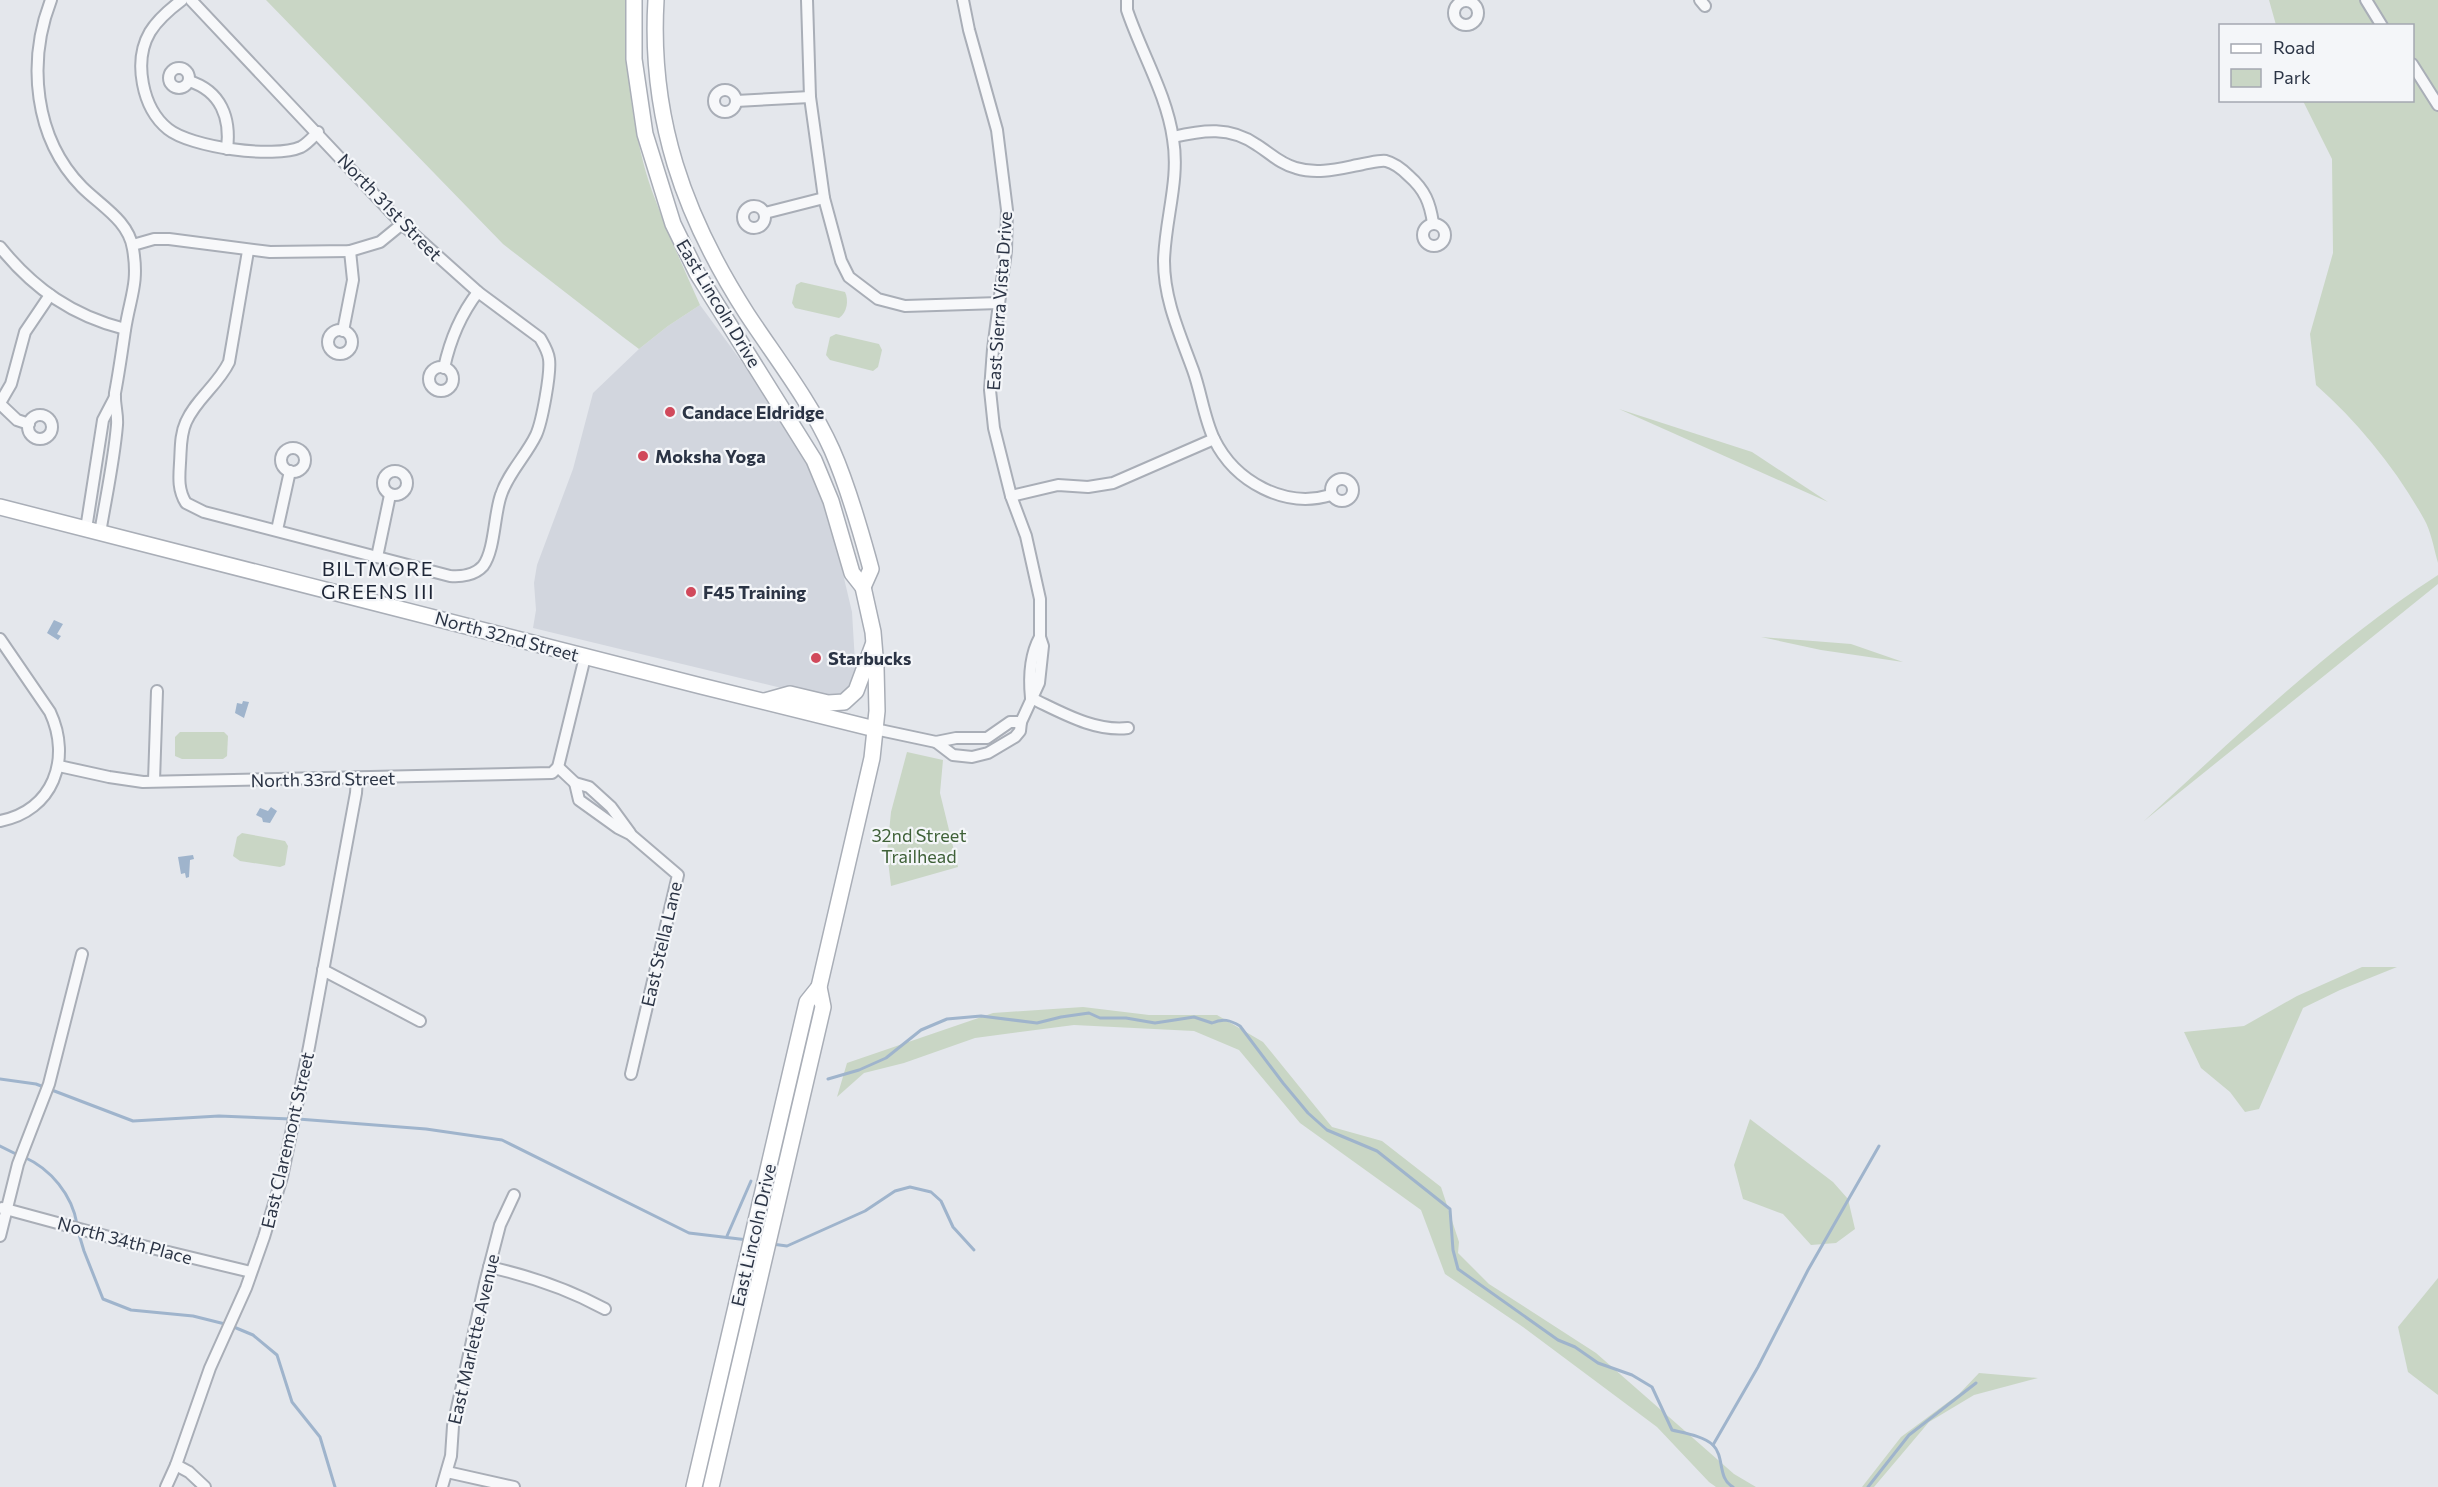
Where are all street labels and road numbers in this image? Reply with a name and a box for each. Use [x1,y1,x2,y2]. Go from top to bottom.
street label: North 31st Street [333,149,447,265]
street label: East Sierra Vista Drive [982,211,1016,391]
street label: East Lincoln Drive [672,235,766,371]
street label: North 32nd Street [433,606,581,666]
street label: North 33rd Street [250,767,396,791]
street label: East Stella Lane [636,879,686,1009]
street label: East Claremont Street [256,1050,318,1230]
street label: East Lincoln Drive [726,1161,780,1309]
street label: North 34th Place [55,1211,195,1269]
street label: East Marlette Avenue [443,1252,503,1426]

